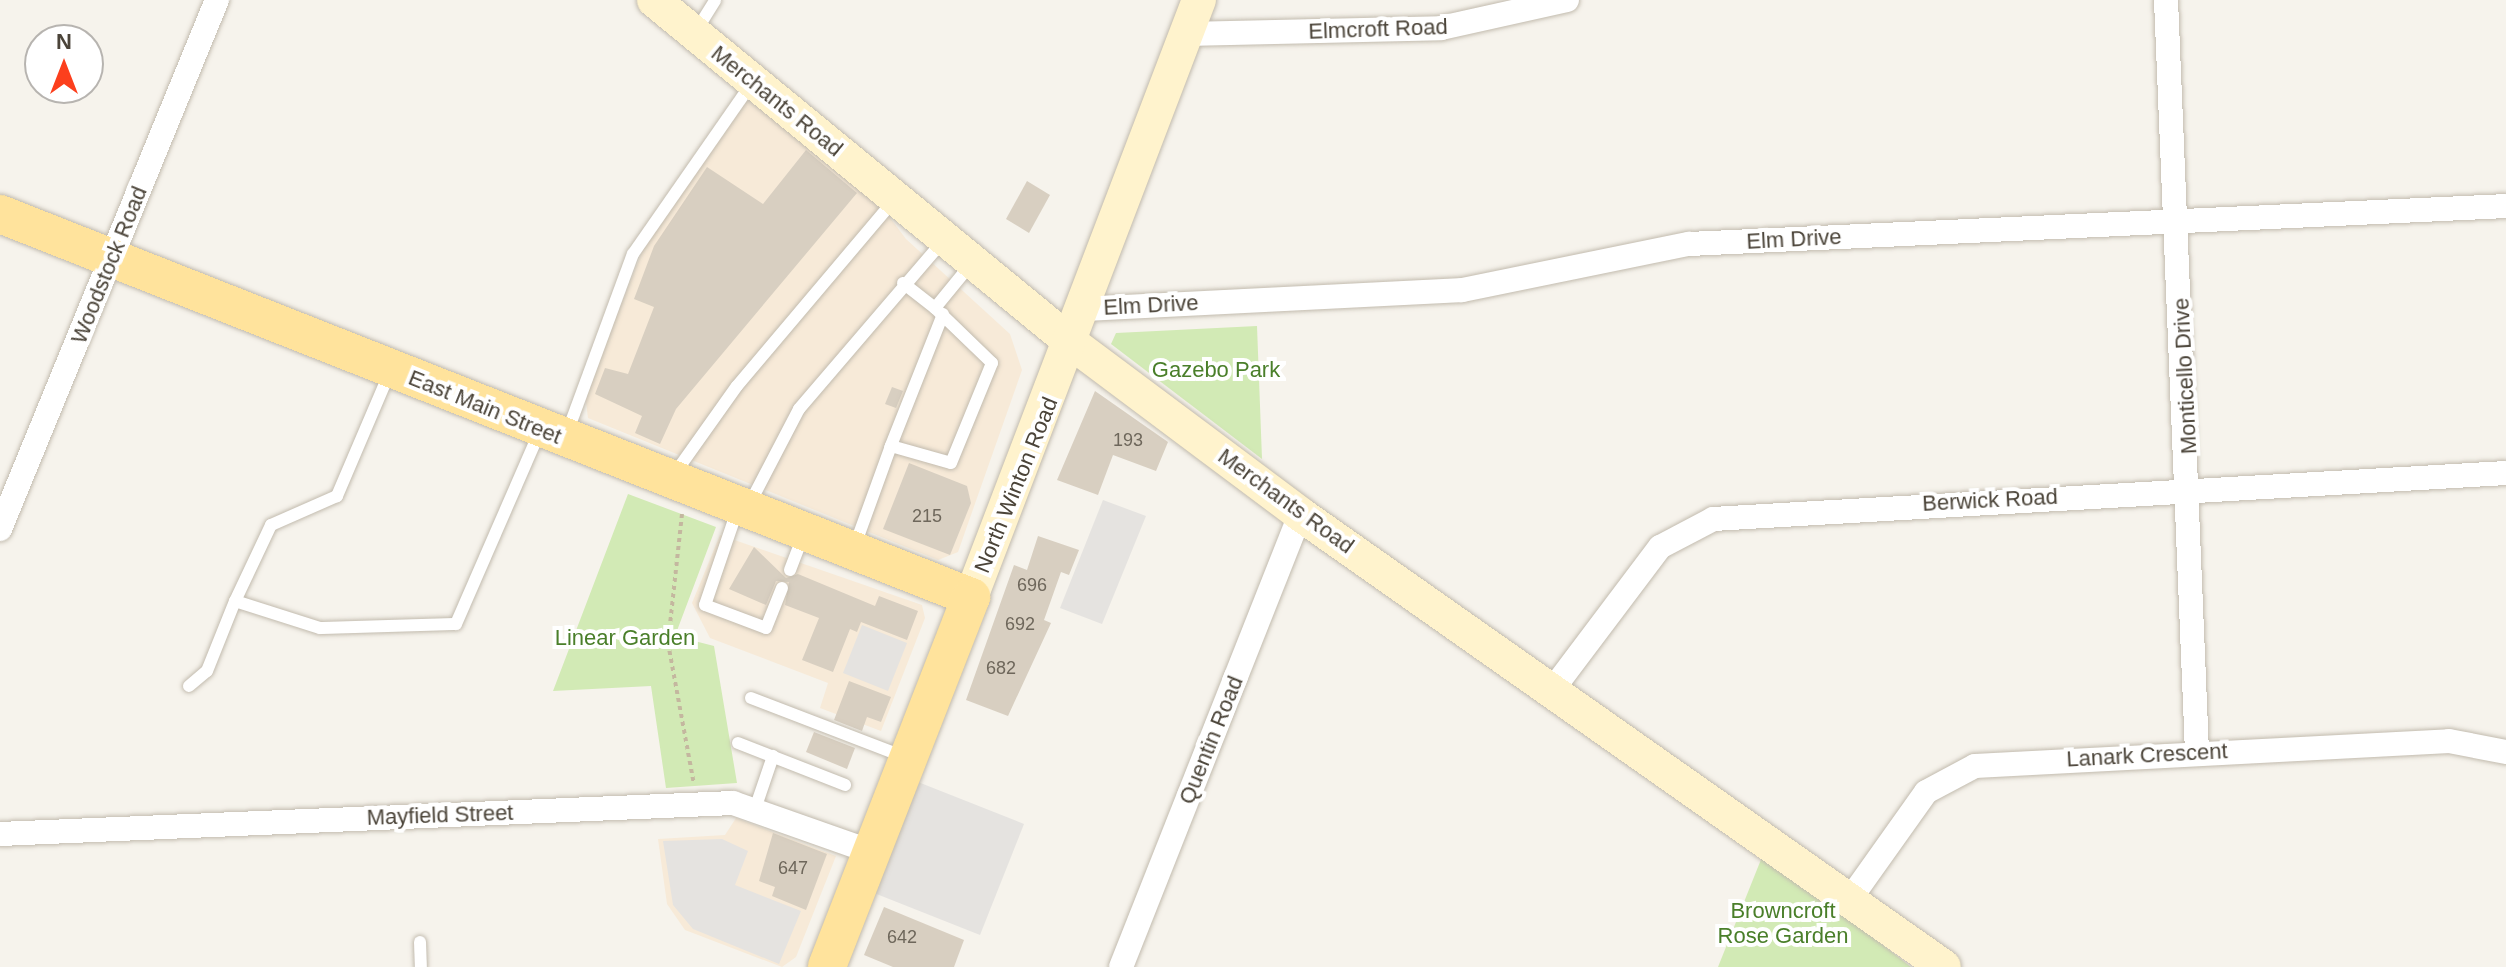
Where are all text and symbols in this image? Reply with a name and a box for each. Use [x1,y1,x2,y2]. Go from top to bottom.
street label: Elmcroft Road [1308,13,1448,45]
north arrow [24,24,104,104]
text: N [56,29,72,54]
street label: Merchants Road [706,40,848,162]
street label: Woodstock Road [65,183,153,347]
street label: Elm Drive [1746,223,1842,255]
street label: Elm Drive [1103,289,1199,321]
street label: Monticello Drive [2168,297,2202,455]
park label: Gazebo Park [1152,357,1280,383]
street label: East Main Street [405,364,565,450]
street label: North Winton Road [969,393,1063,577]
house number: 193 [1113,429,1143,451]
street label: Merchants Road [1213,443,1359,559]
street label: Berwick Road [1922,483,2058,517]
house number: 215 [912,505,942,527]
house number: 696 [1017,574,1047,596]
house number: 692 [1005,613,1035,635]
park label: Linear Garden [555,625,695,651]
house number: 682 [986,657,1016,679]
street label: Quentin Road [1173,672,1249,808]
street label: Lanark Crescent [2066,738,2228,772]
street label: Mayfield Street [366,799,514,831]
house number: 647 [778,857,808,879]
park label: Browncroft Rose Garden [1718,897,1848,948]
house number: 642 [887,926,917,948]

